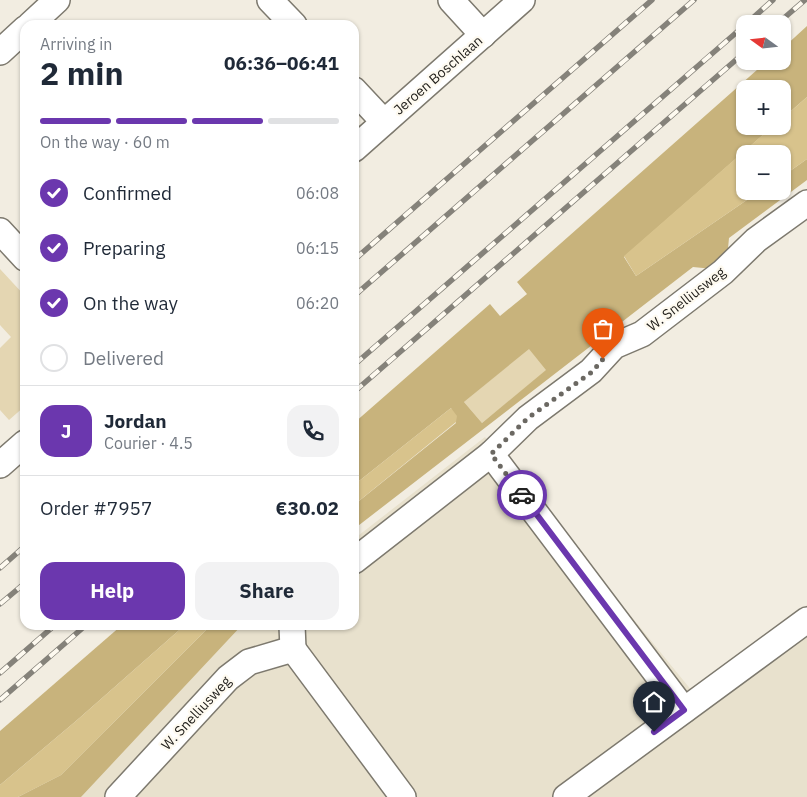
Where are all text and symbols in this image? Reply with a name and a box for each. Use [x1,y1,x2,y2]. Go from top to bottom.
north arrow [736,15,791,70]
map controls [736,15,791,200]
street label: Jeroen Boschlaan [390,31,486,119]
text: Arriving in [40,34,112,54]
text: 06:36–06:41 [224,51,339,75]
text: 2 min [40,52,124,94]
button: + [736,80,791,135]
text: On the way · 60 m [40,132,170,152]
button: − [736,145,791,200]
icon: check [40,179,68,207]
text: Confirmed [83,181,172,205]
text: 06:08 [296,183,339,203]
icon: check [40,234,68,262]
text: Preparing [83,236,165,260]
text: 06:15 [296,238,339,258]
street label: W. Snelliusweg [643,262,729,335]
icon: check [40,289,68,317]
text: On the way [83,291,178,315]
text: 06:20 [296,293,339,313]
pin [582,308,624,359]
icon: bag [589,315,617,343]
text: Delivered [83,346,164,370]
button: phone [287,405,339,457]
text: Jordan [104,409,167,433]
text: J [61,419,71,443]
text: Courier · 4.5 [104,433,193,453]
courier [497,470,547,520]
icon: car [508,481,536,509]
text: Order #7957 [40,496,152,520]
text: €30.02 [276,496,339,520]
button: Help [40,562,185,620]
button: Share [195,562,339,620]
street label: W. Snelliusweg [157,672,235,754]
pin [633,681,675,732]
icon: home [640,688,668,716]

